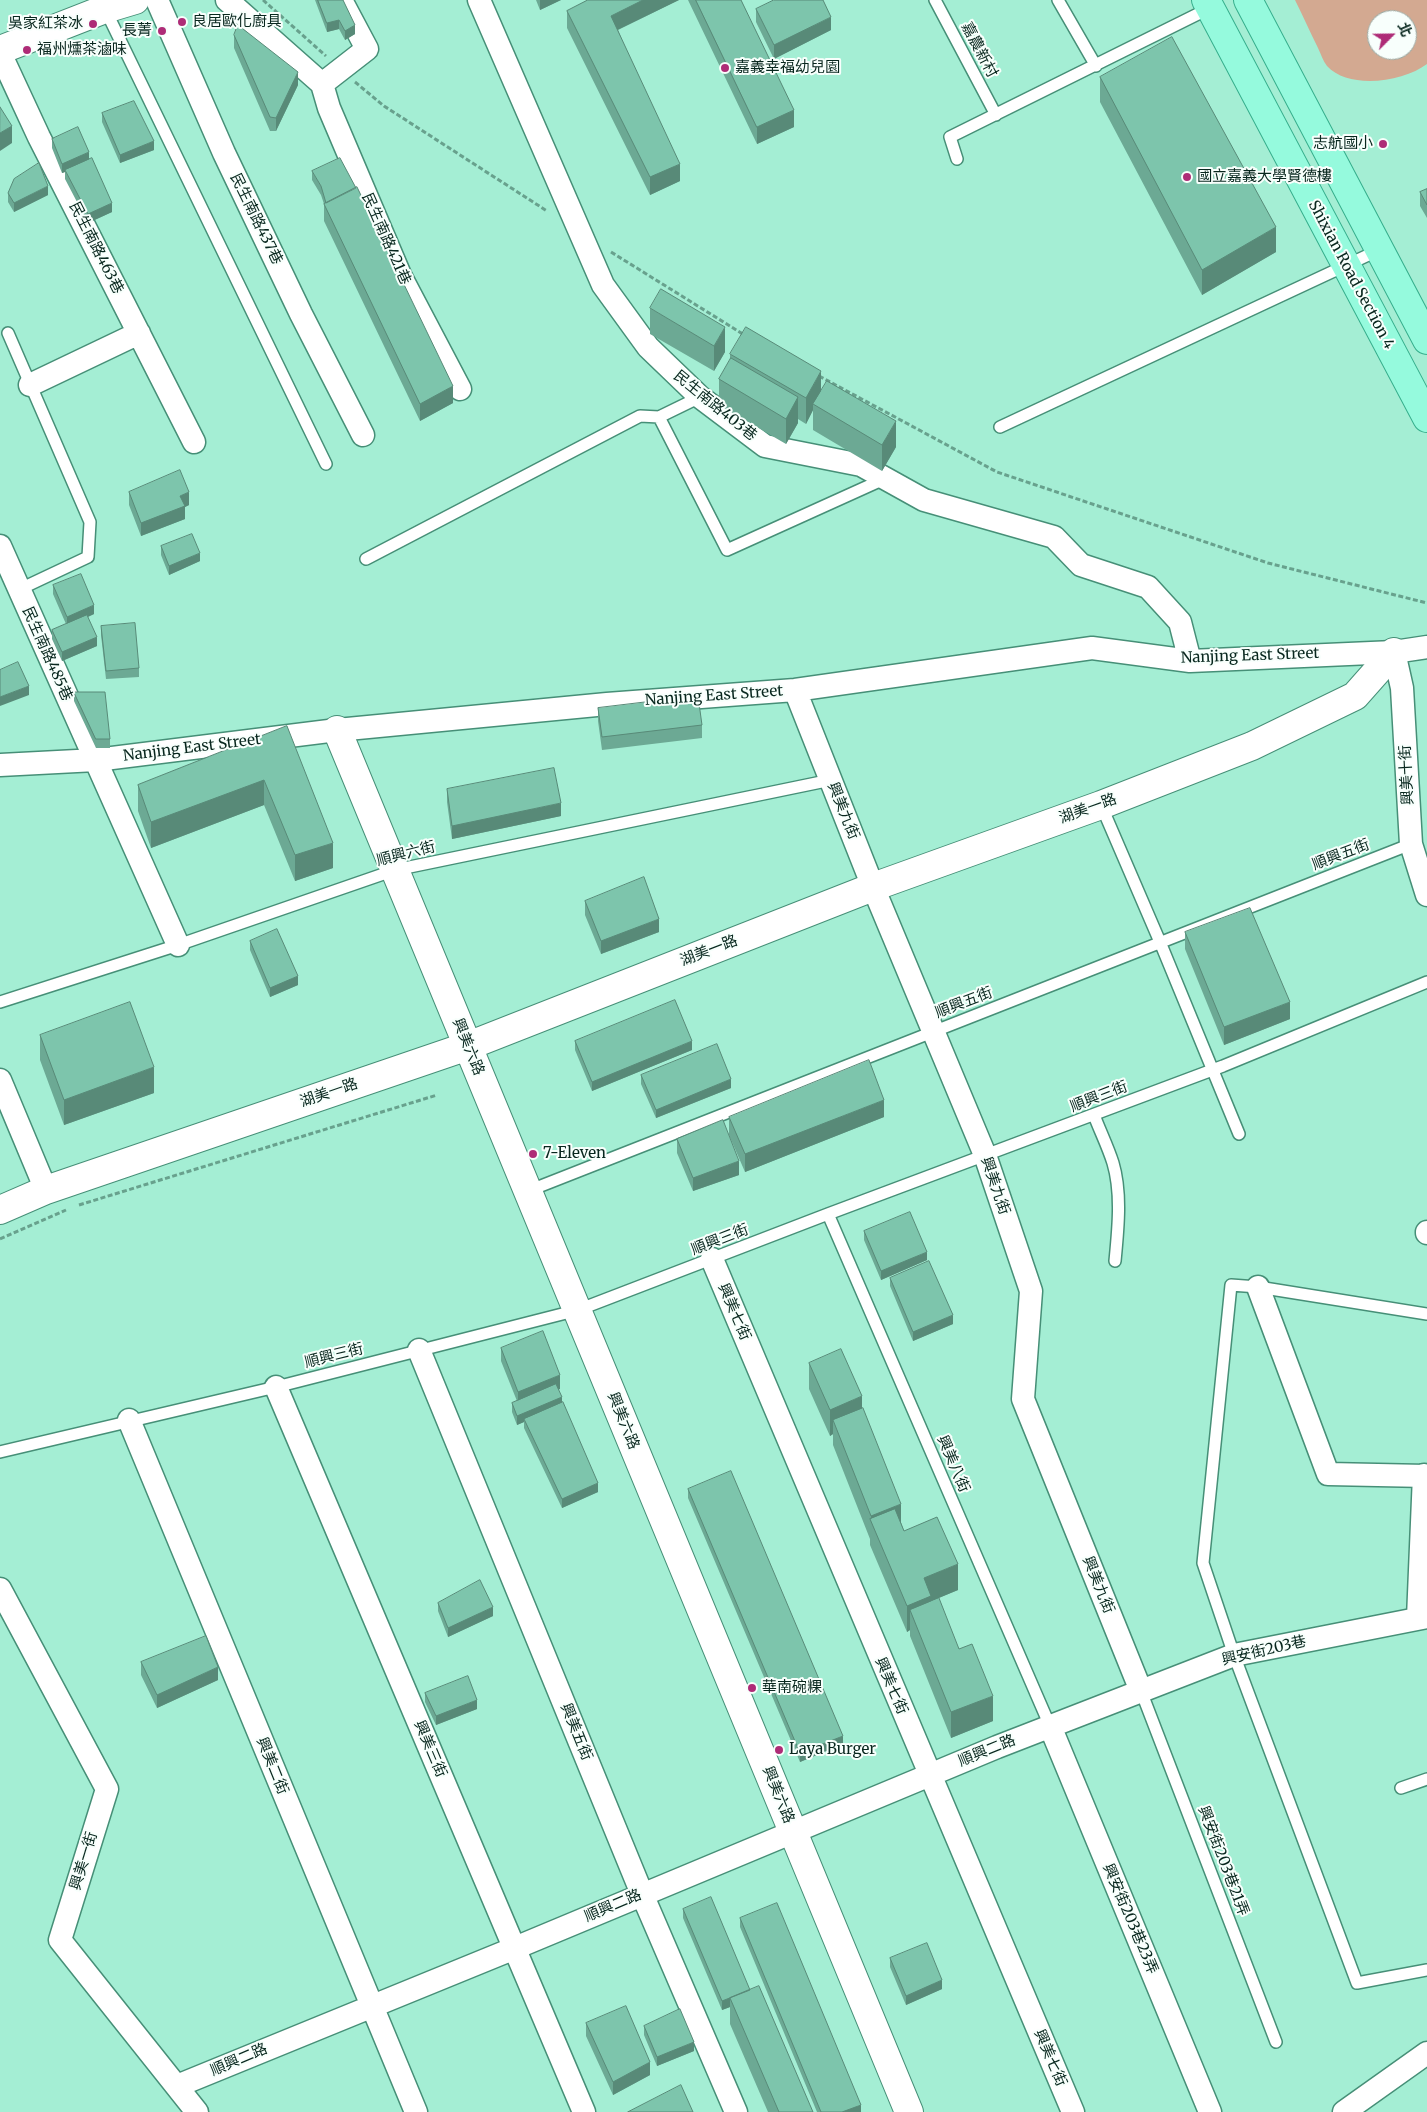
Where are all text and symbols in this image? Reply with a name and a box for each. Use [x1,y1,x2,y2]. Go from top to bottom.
north arrow [1367,10,1417,60]
place label: 良居歐化廚具 [192,13,282,31]
place label: 吳家紅茶冰 [8,15,83,33]
marker: 良居歐化廚具 [176,16,188,28]
marker: 吳家紅茶冰 [87,18,99,30]
street label: 嘉農新村 [957,19,1001,81]
text: 北 [1394,20,1416,39]
place label: 長菁 [122,22,152,40]
marker: 長菁 [156,25,168,37]
place label: 福州燻茶滷味 [37,41,127,59]
marker: 福州燻茶滷味 [21,44,33,56]
place label: 嘉義幸福幼兒園 [735,59,840,77]
marker: 嘉義幸福幼兒園 [719,62,731,74]
place label: 志航國小 [1313,135,1373,153]
marker: 志航國小 [1377,138,1389,150]
place label: 國立嘉義大學賢德樓 [1197,168,1332,186]
street label: 民生南路437巷 [226,170,286,268]
marker: 國立嘉義大學賢德樓 [1181,171,1193,183]
street label: 民生南路421巷 [358,190,414,288]
street label: Shixian Road Section 4 [1304,198,1398,352]
street label: 民生南路463巷 [65,199,127,297]
street label: 民生南路403巷 [670,367,760,445]
street label: 民生南路485巷 [18,604,76,704]
street label: Nanjing East Street [1181,645,1319,667]
street label: Nanjing East Street [644,682,784,710]
street label: Nanjing East Street [122,731,262,765]
street label: 興美十街 [1396,745,1418,805]
street label: 興美九街 [823,780,863,842]
street label: 湖美一路 [1057,790,1119,828]
street label: 順興五街 [1310,836,1372,874]
street label: 順興六街 [375,838,437,870]
street label: 湖美一路 [678,932,740,970]
street label: 順興五街 [933,984,995,1022]
street label: 興美六路 [448,1016,488,1078]
street label: 湖美一路 [298,1075,360,1111]
street label: 順興三街 [1068,1078,1130,1116]
place label: 7-Eleven [543,1145,606,1163]
marker: 7-Eleven [527,1148,539,1160]
street label: 興美九街 [977,1155,1013,1217]
street label: 順興三街 [689,1221,751,1259]
street label: 興美七街 [714,1281,754,1343]
street label: 順興三街 [303,1340,365,1372]
street label: 興美六路 [603,1390,643,1452]
street label: 興美八街 [933,1433,973,1495]
street label: 興美九街 [1078,1554,1118,1616]
street label: 興安街203巷 [1220,1633,1308,1669]
street label: 興美七街 [871,1655,911,1717]
place label: 華南碗粿 [762,1679,822,1697]
marker: 華南碗粿 [746,1682,758,1694]
street label: 興美五街 [556,1701,596,1763]
street label: 興美三街 [410,1718,450,1780]
street label: 順興二路 [956,1731,1018,1771]
street label: 興美二街 [252,1735,292,1797]
place label: Laya Burger [789,1741,876,1759]
marker: Laya Burger [773,1744,785,1756]
street label: 興美六路 [758,1764,798,1826]
street label: 興安街203巷21弄 [1194,1803,1252,1919]
street label: 興美一街 [67,1830,101,1892]
street label: 興安街203巷23弄 [1099,1861,1161,1977]
street label: 順興二路 [582,1886,644,1926]
street label: 興美七街 [1030,2027,1070,2089]
street label: 順興二路 [208,2040,270,2080]

